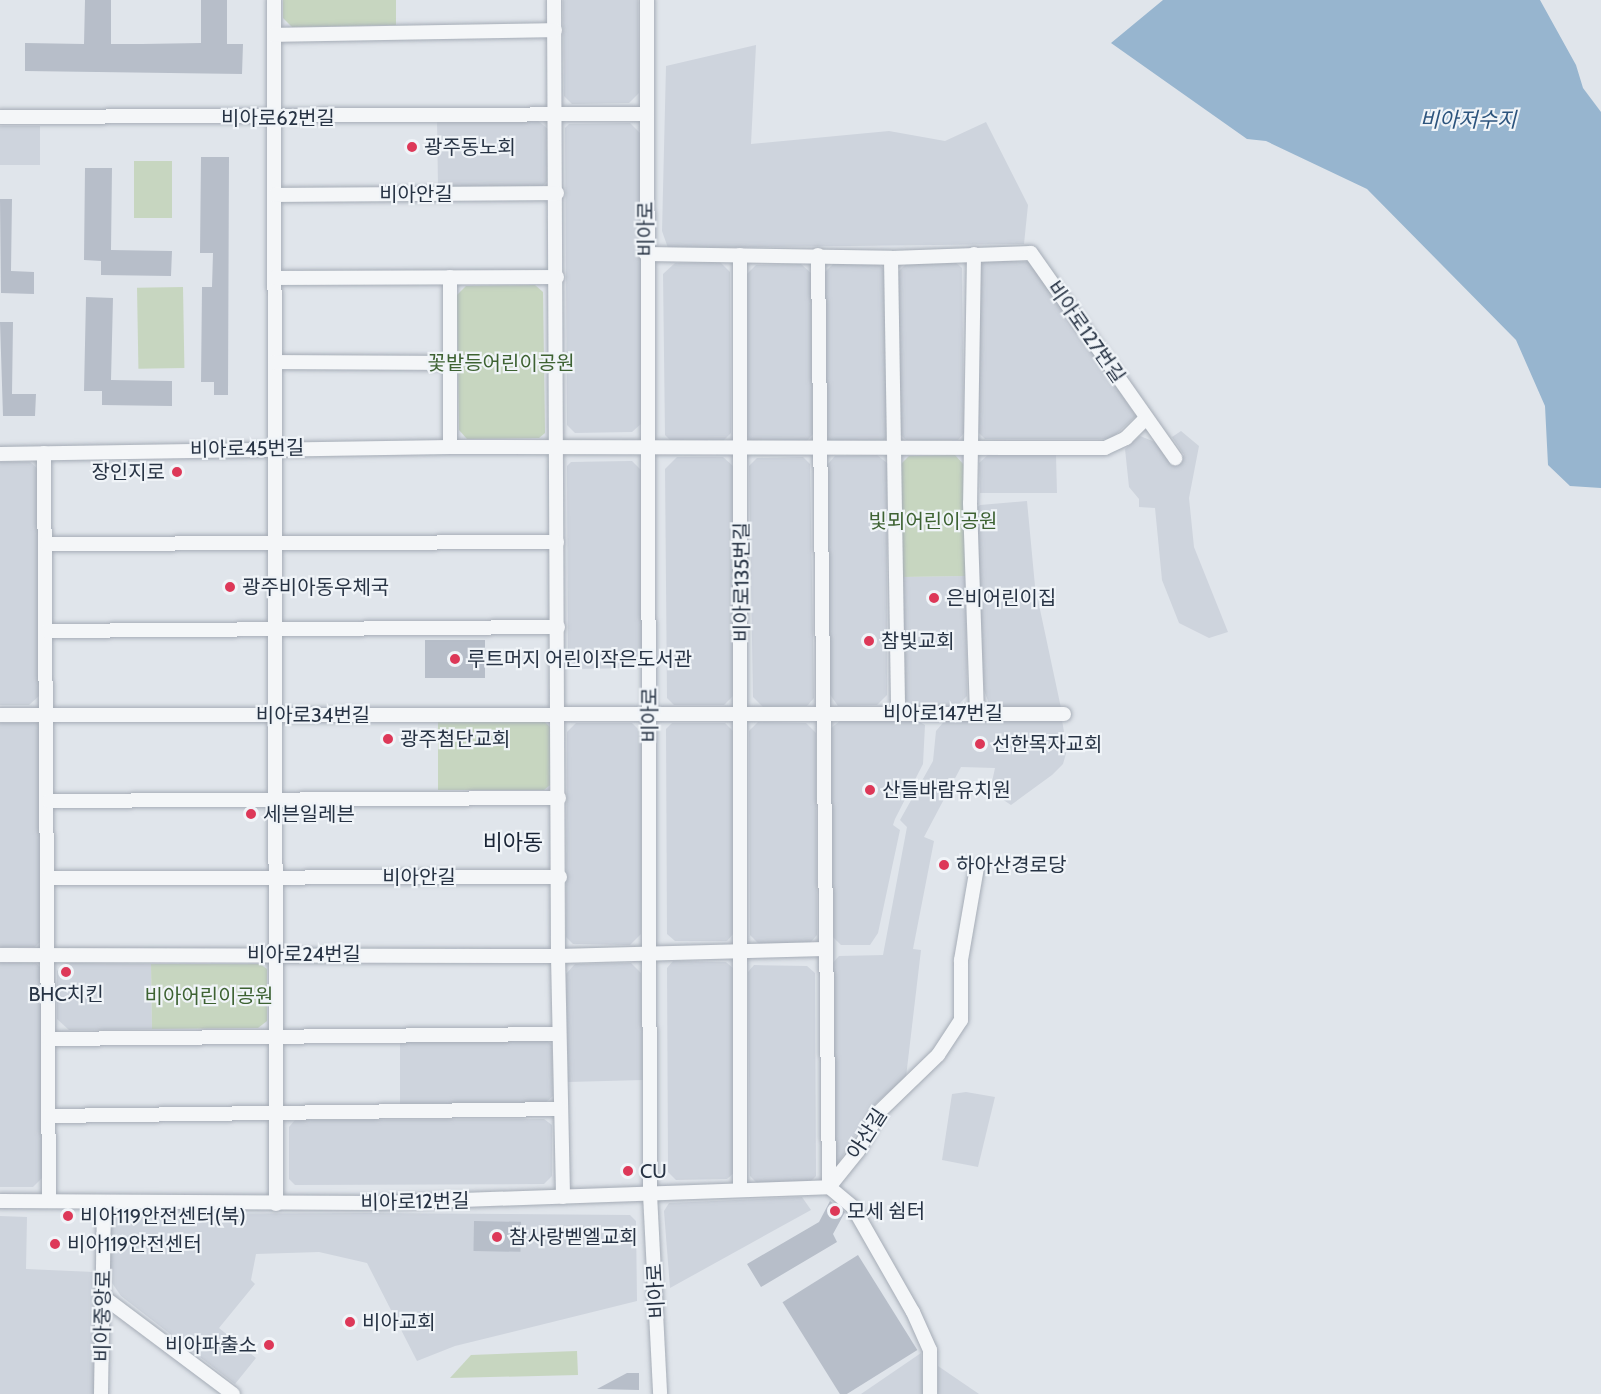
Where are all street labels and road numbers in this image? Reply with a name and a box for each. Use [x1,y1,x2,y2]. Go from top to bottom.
street label: 비아로62번길 [221,106,335,130]
street label: 비아안길 [379,182,453,206]
street label: 비아로 [634,201,658,257]
street label: 비아로127번길 [1042,276,1130,388]
street label: 비아로45번길 [190,436,304,462]
street label: 비아로135번길 [730,522,754,642]
street label: 비아로 [638,687,662,743]
street label: 비아로147번길 [883,701,1003,725]
street label: 비아로34번길 [256,703,370,727]
street label: 비아안길 [382,865,456,889]
street label: 비아로24번길 [247,942,361,966]
street label: 아산길 [842,1104,892,1164]
street label: 비아로12번길 [360,1189,470,1215]
street label: 비아로 [643,1263,669,1319]
street label: 비아중앙로 [90,1270,116,1362]

